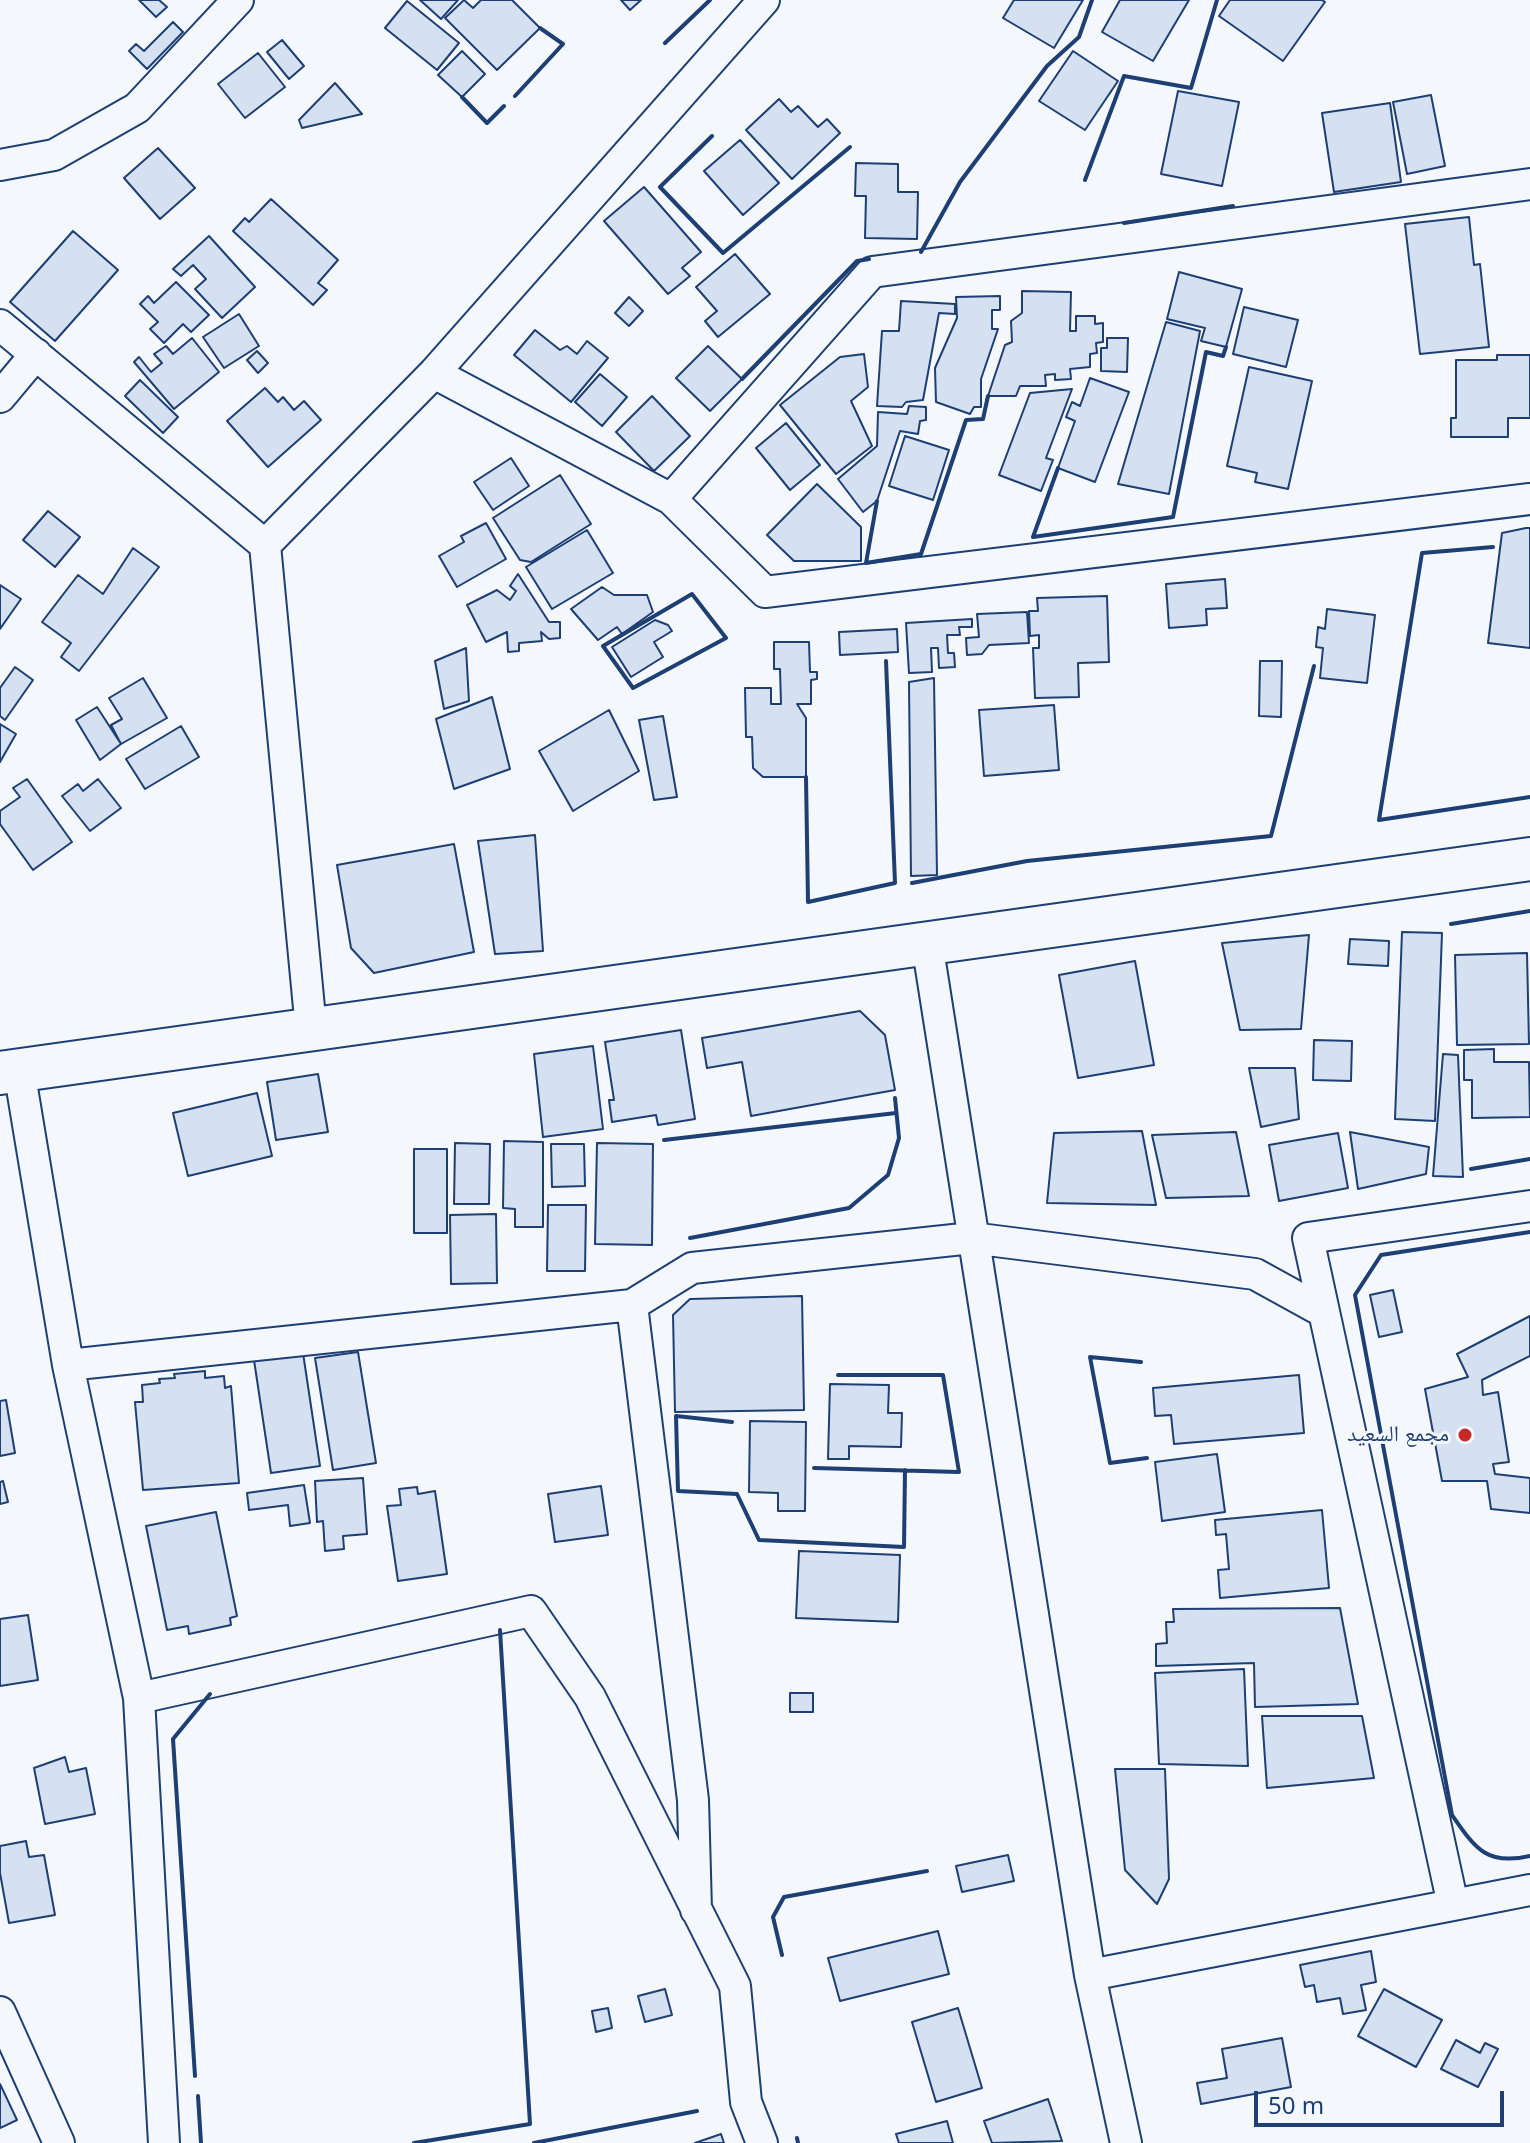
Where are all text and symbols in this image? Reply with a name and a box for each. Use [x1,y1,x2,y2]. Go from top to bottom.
place label: مجمع السعيد [1347,1422,1449,1448]
marker: مجمع السعيد [1456,1426,1474,1444]
scale bar [1258,2075,1508,2125]
text: 50 m [1268,2088,1324,2121]

